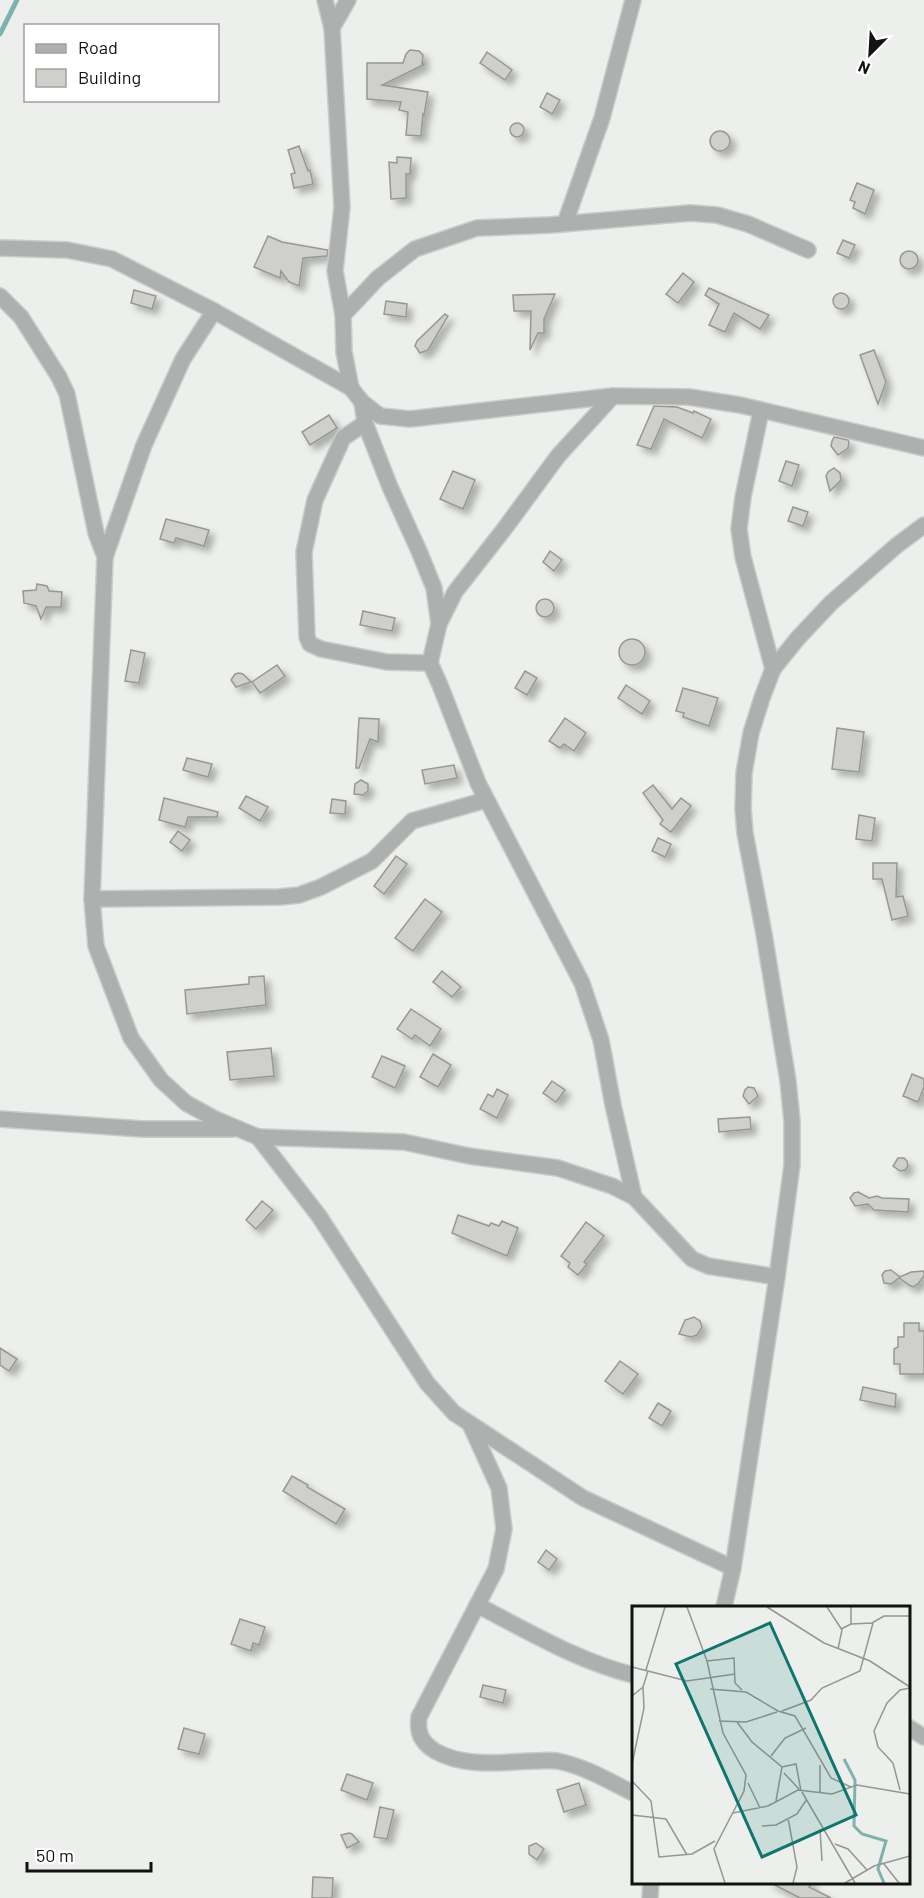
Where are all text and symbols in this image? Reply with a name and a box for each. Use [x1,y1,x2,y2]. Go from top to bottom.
legend [24,24,219,102]
north arrow [840,24,900,84]
text: Road [78,36,118,58]
text: N [855,57,872,79]
text: Building [78,66,141,88]
inset map [632,1606,909,1883]
scale bar [27,1835,152,1873]
text: 50 m [36,1844,74,1866]

